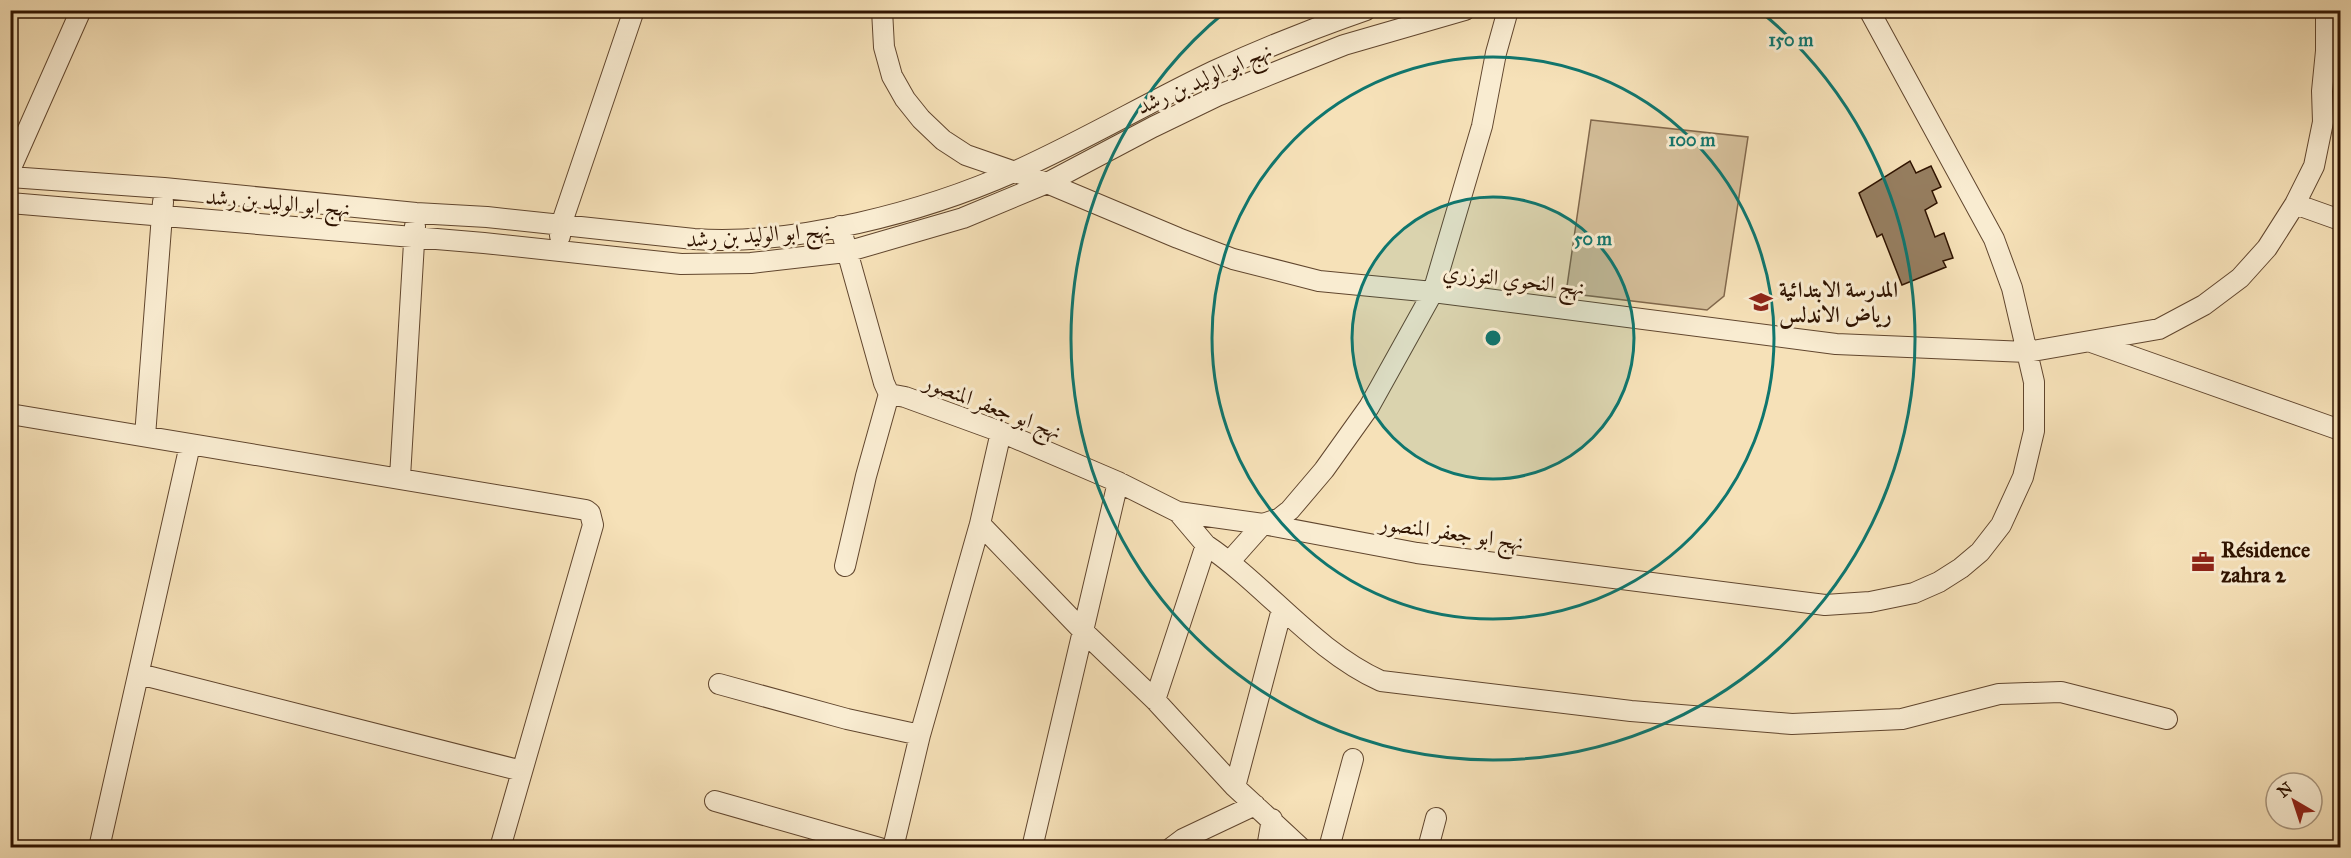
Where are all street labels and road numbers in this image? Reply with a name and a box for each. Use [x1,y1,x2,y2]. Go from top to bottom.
street label: نهج ابو الوليد بن رشد [1132,37,1278,126]
street label: نهج ابو الوليد بن رشد [204,183,351,228]
street label: نهج ابو الوليد بن رشد [685,216,832,259]
street label: نهج النحوي التوزري [1441,257,1587,308]
street label: نهج ابو جعفر المنصور [916,367,1065,451]
street label: نهج ابو جعفر المنصور [1375,509,1526,562]

